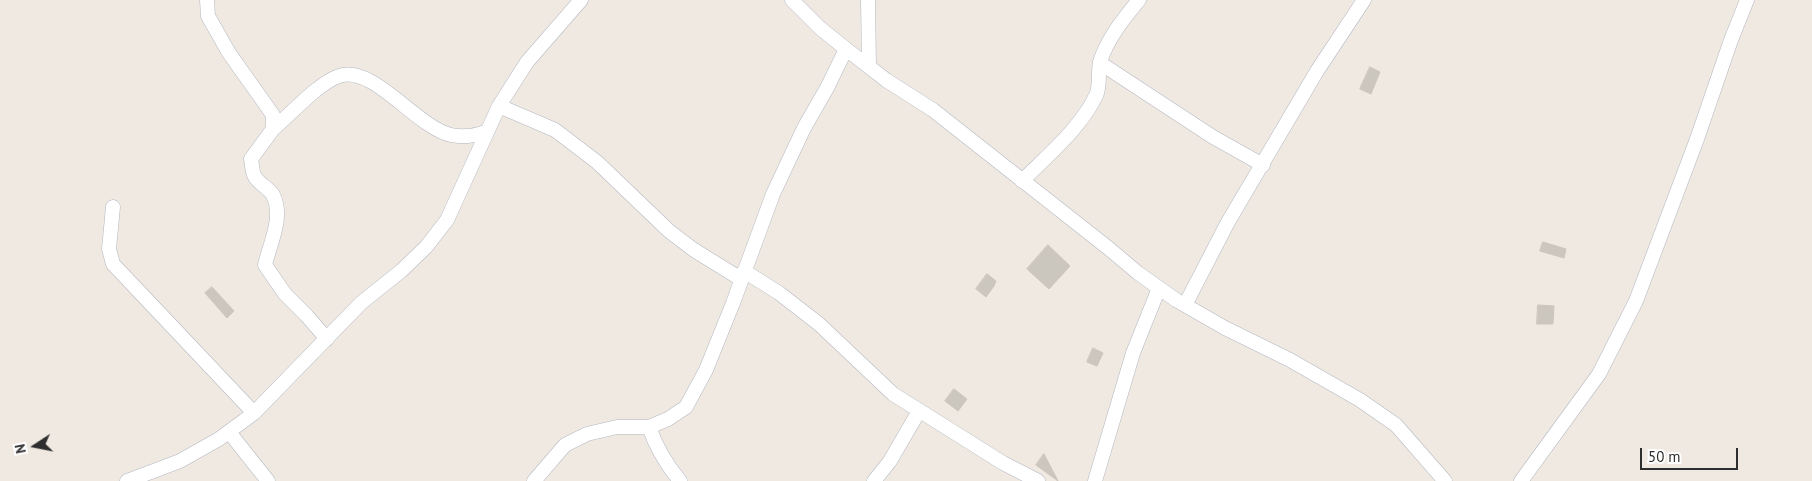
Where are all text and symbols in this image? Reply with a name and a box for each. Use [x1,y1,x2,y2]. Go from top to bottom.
north arrow [10,421,60,471]
scale bar [1642,438,1740,470]
text: N [11,443,30,455]
text: 50 m [1648,447,1681,466]

